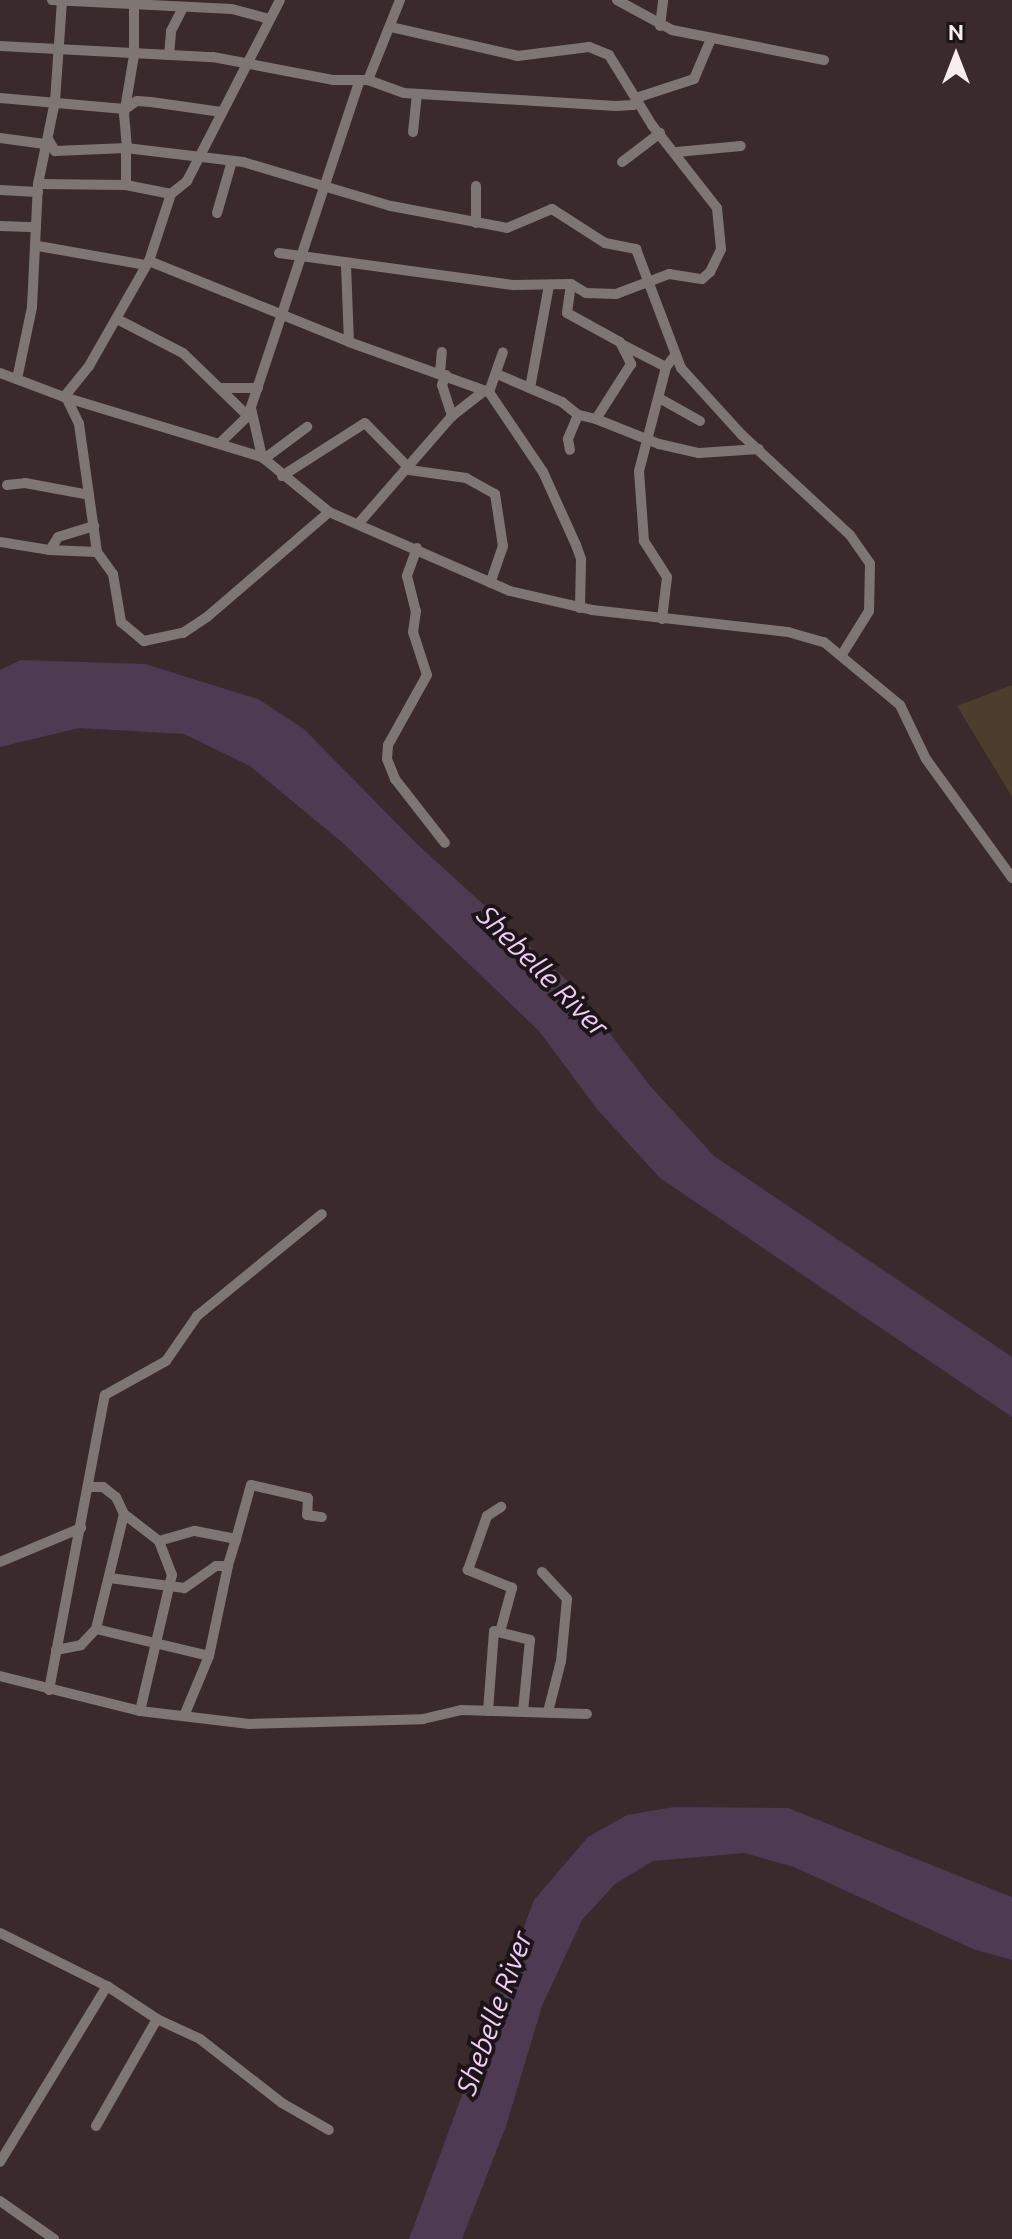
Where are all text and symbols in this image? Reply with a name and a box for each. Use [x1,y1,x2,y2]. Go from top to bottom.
north arrow [916,16,996,96]
text: N [948,19,964,44]
water label: Shebelle River [470,898,616,1044]
water label: Shebelle River [449,1927,539,2099]

